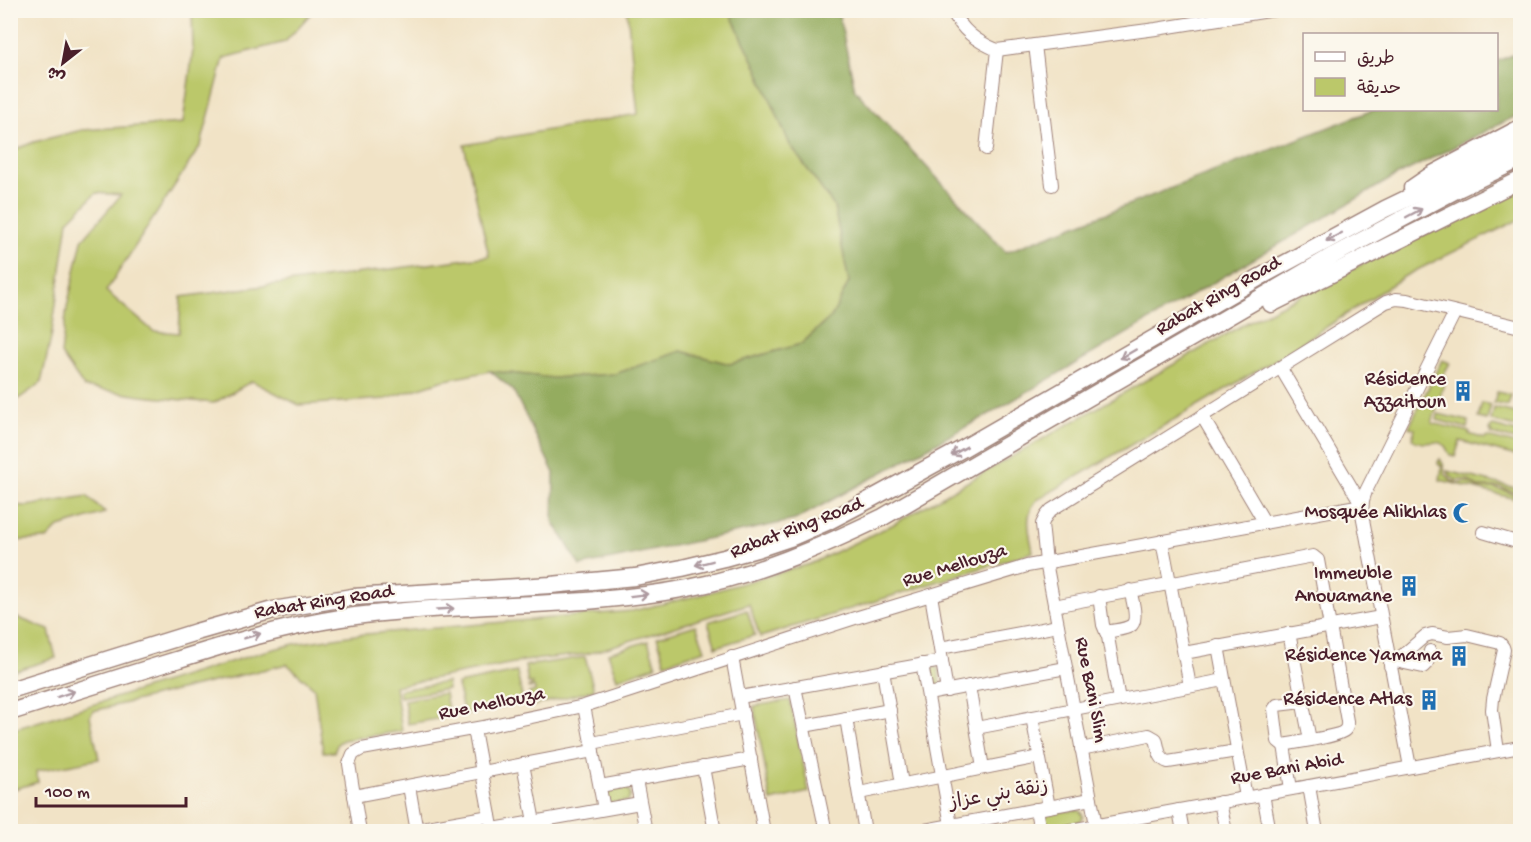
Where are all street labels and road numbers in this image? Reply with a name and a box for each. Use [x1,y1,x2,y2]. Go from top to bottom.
street label: Rabat Ring Road [1153,251,1287,342]
street label: Rabat Ring Road [727,492,869,565]
street label: Rue Mellouza [900,540,1011,594]
street label: Rabat Ring Road [253,580,397,625]
street label: Rue Bani Slim [1068,635,1112,745]
street label: Rue Mellouza [437,683,548,727]
street label: Rue Bani Abid [1229,748,1347,791]
street label: زنقة بني عزاز [946,775,1051,819]

